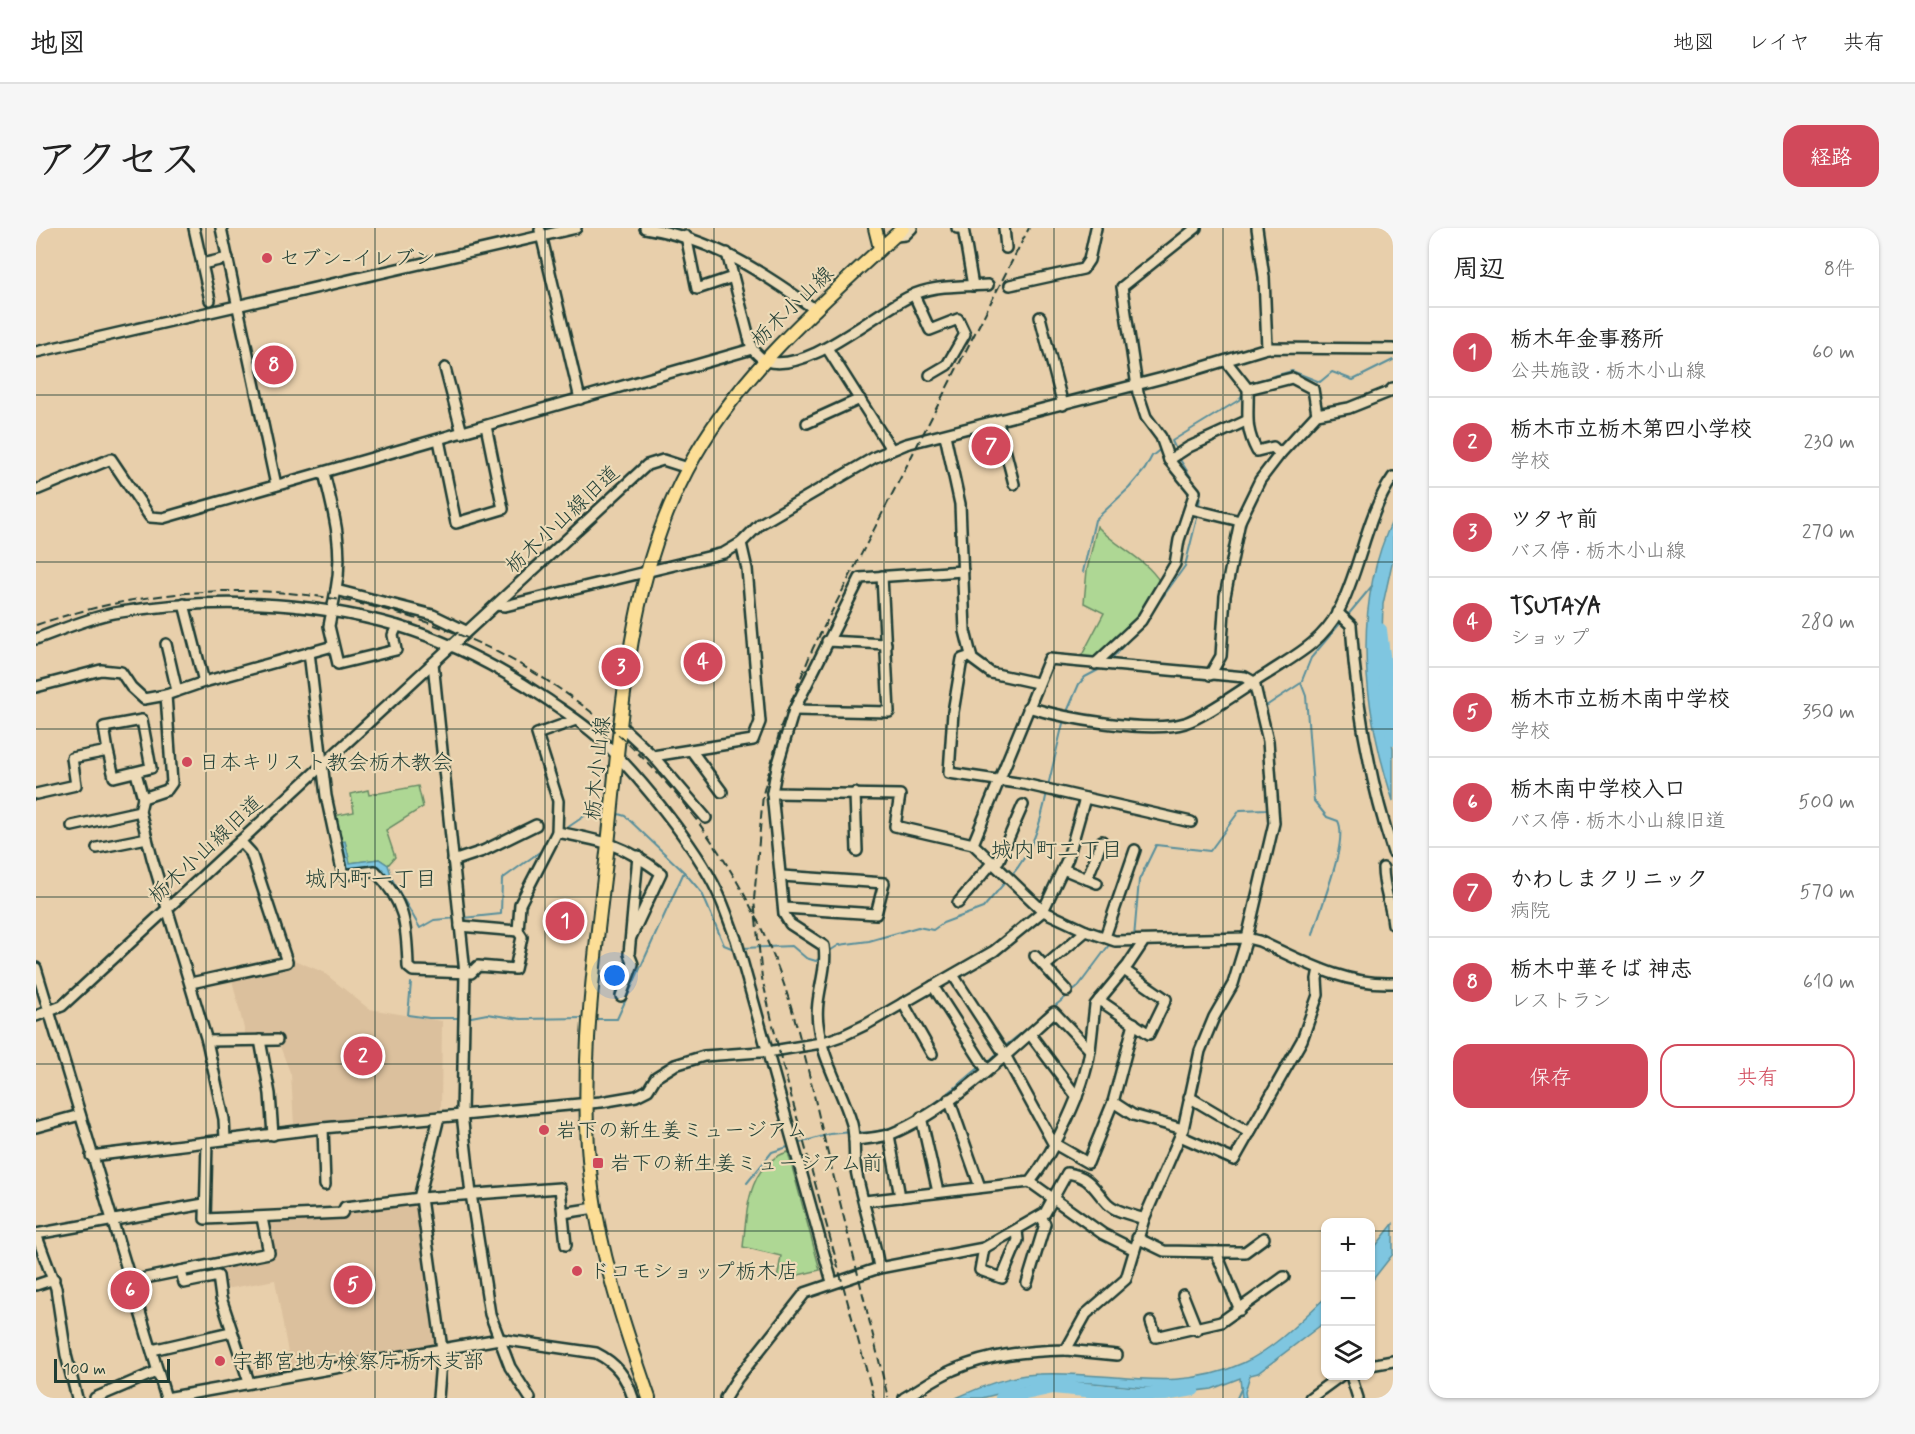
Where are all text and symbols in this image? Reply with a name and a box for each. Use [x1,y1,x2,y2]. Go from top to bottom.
text: 地図 [30,26,86,63]
text: 地図 [1673,29,1715,57]
text: レイヤ [1748,29,1810,57]
text: 共有 [1843,29,1885,57]
button: 経路 [1783,125,1879,187]
text: アクセス [36,134,201,189]
place label: セブン-イレブン [279,245,435,273]
marker: セブン-イレブン [260,251,274,265]
text: 周辺 [1453,253,1505,287]
text: 8件 [1824,256,1855,283]
street label: 栃木小山線 [745,260,840,353]
text: 栃木年金事務所 [1510,326,1664,354]
text: 1 [1468,339,1477,366]
text: 60 m [1812,339,1855,366]
pin: 8 [254,342,294,388]
text: 公共施設 · 栃木小山線 [1510,358,1705,385]
text: 栃木市立栃木第四小学校 [1510,416,1752,444]
pin: 7 [972,424,1010,468]
text: 2 [1468,429,1477,456]
text: 230 m [1803,429,1855,456]
text: 学校 [1510,448,1550,475]
street label: 栃木小山線旧道 [499,459,626,580]
text: ツタヤ前 [1510,506,1598,534]
text: 3 [1468,519,1477,546]
text: 270 m [1802,519,1855,546]
text: バス停 · 栃木小山線 [1510,538,1685,565]
text: TSUTAYA [1510,593,1602,621]
text: 4 [1467,609,1478,636]
text: 280 m [1801,609,1855,636]
text: ショップ [1510,625,1589,652]
pin: 4 [684,640,722,684]
pin: 3 [602,644,640,690]
text: 栃木市立栃木南中学校 [1510,686,1730,714]
text: 5 [1467,699,1479,726]
text: 350 m [1802,699,1855,726]
street label: 栃木小山線 [579,714,617,822]
text: 学校 [1510,718,1550,745]
place label: 日本キリスト教会栃木教会 [199,749,453,777]
marker: 日本キリスト教会栃木教会 [180,755,194,769]
text: 栃木南中学校入口 [1510,776,1686,804]
street label: 栃木小山線旧道 [142,789,269,910]
text: 6 [1467,789,1478,816]
text: 500 m [1798,789,1855,816]
text: バス停 · 栃木小山線旧道 [1510,808,1725,835]
district label: 城内町二丁目 [991,837,1123,865]
district label: 城内町一丁目 [305,866,437,894]
text: かわしまクリニック [1510,866,1708,894]
text: 7 [1466,879,1479,906]
text: 570 m [1800,879,1855,906]
pin: 1 [546,898,584,944]
text: 病院 [1510,898,1550,925]
text: 栃木中華そば 神志 [1510,956,1692,984]
your location [600,961,629,990]
text: 8 [1467,969,1478,996]
text: 610 m [1803,969,1855,996]
text: レストラン [1510,988,1612,1015]
pin: 2 [344,1034,382,1078]
button: 保存 [1453,1044,1648,1108]
button: 共有 [1660,1044,1855,1108]
place label: 岩下の新生姜ミュージアム [556,1117,808,1145]
marker: 岩下の新生姜ミュージアム [537,1123,551,1137]
place label: 岩下の新生姜ミュージアム前 [610,1150,883,1178]
marker: 岩下の新生姜ミュージアム前 [591,1156,605,1170]
map controls [1321,1218,1375,1380]
button: + [1321,1218,1375,1272]
place label: ドコモショップ栃木店 [589,1258,798,1286]
pin: 5 [334,1262,372,1308]
marker: ドコモショップ栃木店 [570,1264,584,1278]
pin: 6 [110,1268,149,1312]
button: − [1321,1272,1375,1326]
button: layers [1321,1326,1375,1380]
place label: 宇都宮地方検察庁栃木支部 [232,1348,484,1376]
marker: 宇都宮地方検察庁栃木支部 [213,1354,227,1368]
scale bar [54,1356,170,1384]
text: 100 m [63,1359,106,1380]

